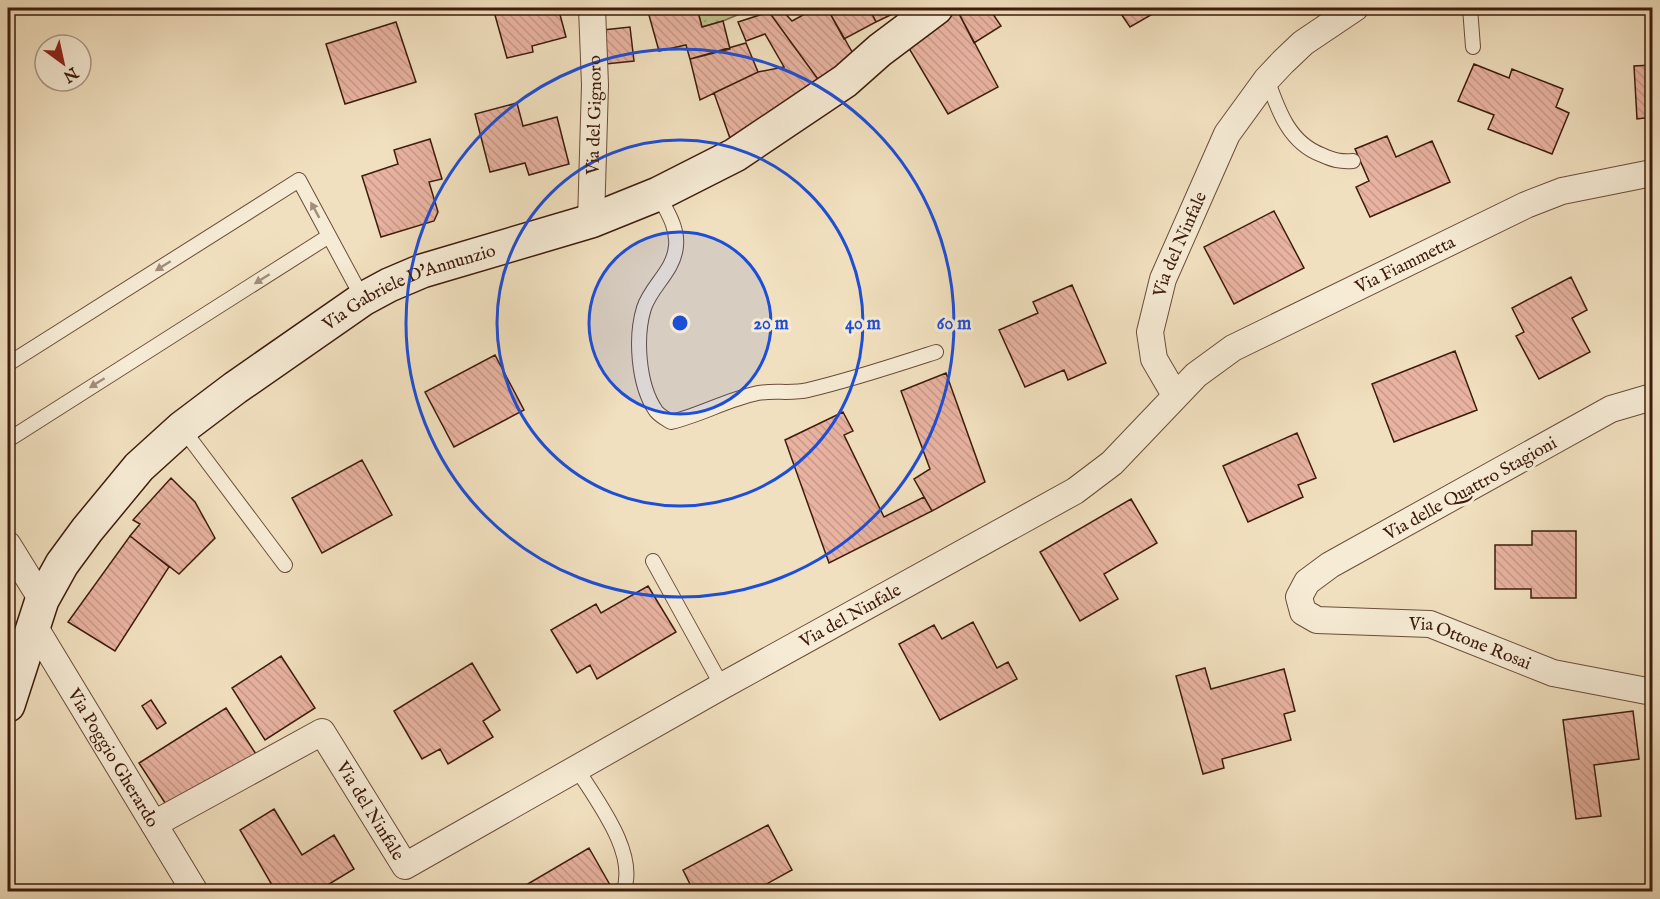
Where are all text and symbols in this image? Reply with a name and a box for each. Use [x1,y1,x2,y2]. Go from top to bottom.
north arrow [33,33,93,93]
street label: Via del Gignoro [582,54,608,176]
text: N [59,61,82,86]
street label: Via del Ninfale [1149,188,1213,300]
one-way arrow [310,201,320,218]
street label: Via Fiammetta [1351,231,1459,300]
street label: Via Gabriele D'Annunzio [318,240,499,337]
one-way arrow [154,261,171,272]
one-way arrow [254,273,270,284]
centre of rings [670,313,690,333]
text: 20 m [753,313,789,336]
text: 40 m [845,313,881,336]
text: 60 m [937,313,971,336]
one-way arrow [89,377,105,388]
street label: Via delle Quattro Stagioni [1379,432,1561,547]
street label: Via del Ninfale [795,579,906,654]
street label: Via Ottone Rosai [1407,613,1534,676]
street label: Via Poggio Gherardo [61,684,163,833]
street label: Via del Ninfale [330,757,409,865]

